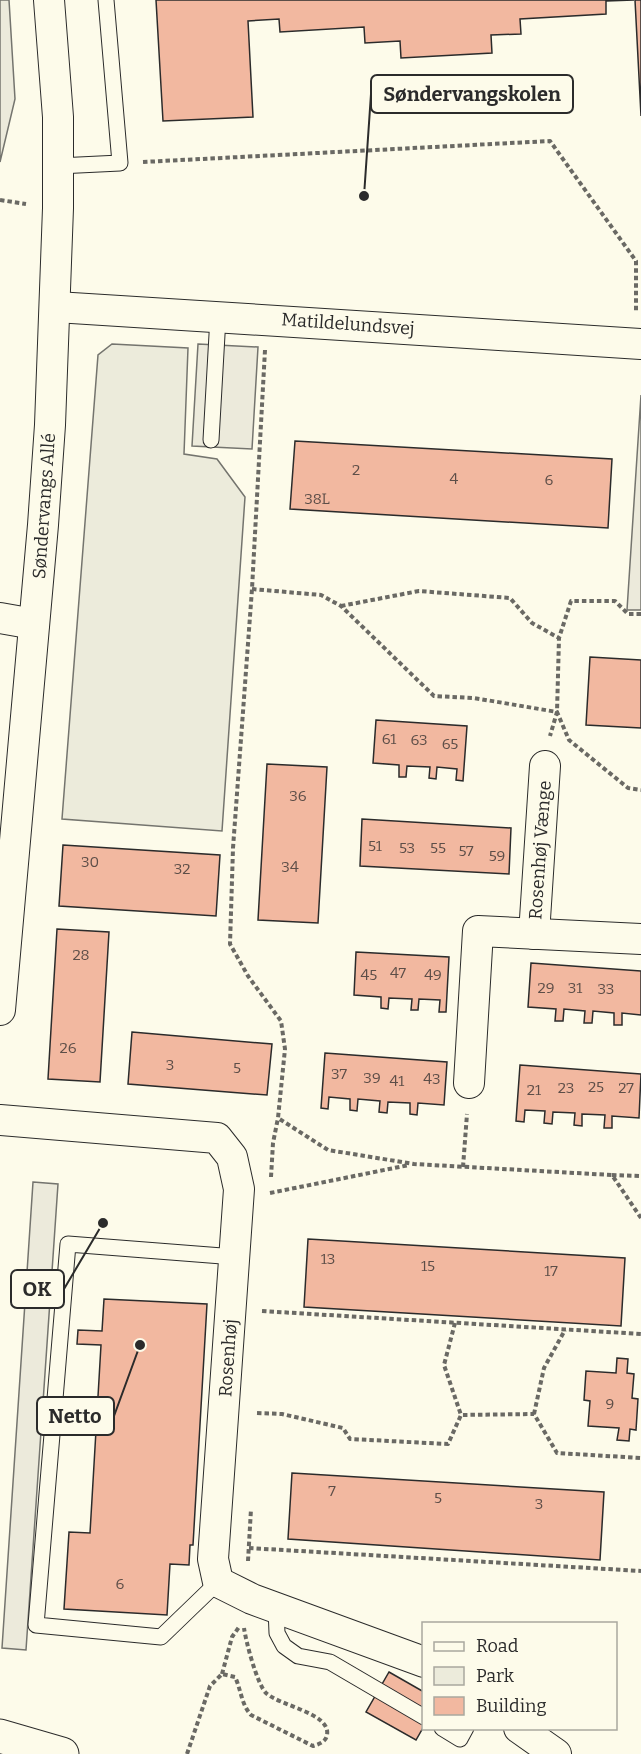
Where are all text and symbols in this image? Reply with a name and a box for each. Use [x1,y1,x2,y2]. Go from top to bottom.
callout: Søndervangskolen [371,75,573,113]
text: Søndervangskolen [383,82,561,106]
street label: Matildelundsvej [281,308,415,340]
street label: Søndervangs Allé [28,432,60,580]
house number: 2 [352,461,360,479]
house number: 4 [450,470,459,488]
house number: 6 [545,471,554,489]
house number: 38L [304,490,330,508]
house number: 61 [382,730,396,748]
house number: 63 [410,731,428,749]
house number: 65 [442,735,458,753]
street label: Rosenhøj Vænge [524,780,556,920]
house number: 36 [289,787,307,805]
house number: 51 [368,837,382,855]
house number: 53 [399,839,415,857]
house number: 55 [430,839,446,857]
house number: 57 [458,842,474,860]
house number: 59 [489,847,505,865]
house number: 30 [81,853,99,871]
house number: 34 [281,858,299,876]
house number: 32 [174,860,190,878]
house number: 28 [72,946,90,964]
house number: 47 [390,964,407,982]
house number: 45 [361,966,377,984]
house number: 49 [424,966,442,984]
house number: 29 [538,979,554,997]
house number: 31 [568,979,582,997]
house number: 33 [598,980,614,998]
house number: 26 [60,1039,77,1057]
house number: 3 [166,1056,174,1074]
house number: 5 [233,1059,241,1077]
house number: 37 [331,1065,348,1083]
house number: 39 [363,1069,381,1087]
house number: 43 [423,1070,441,1088]
house number: 41 [390,1072,404,1090]
house number: 25 [588,1078,604,1096]
house number: 23 [558,1079,574,1097]
house number: 27 [618,1079,634,1097]
house number: 21 [527,1081,541,1099]
house number: 13 [321,1250,335,1268]
house number: 15 [421,1257,435,1275]
house number: 17 [544,1262,558,1280]
callout: OK [11,1270,64,1308]
text: OK [23,1277,52,1301]
street label: Rosenhøj [214,1318,242,1398]
house number: 9 [606,1395,614,1413]
callout: Netto [37,1397,114,1435]
text: Netto [48,1404,102,1428]
house number: 7 [328,1482,336,1500]
house number: 5 [434,1489,442,1507]
house number: 3 [535,1495,543,1513]
house number: 6 [116,1575,125,1593]
legend [422,1622,617,1730]
text: Road [476,1635,519,1657]
text: Park [476,1665,515,1687]
text: Building [476,1695,547,1717]

